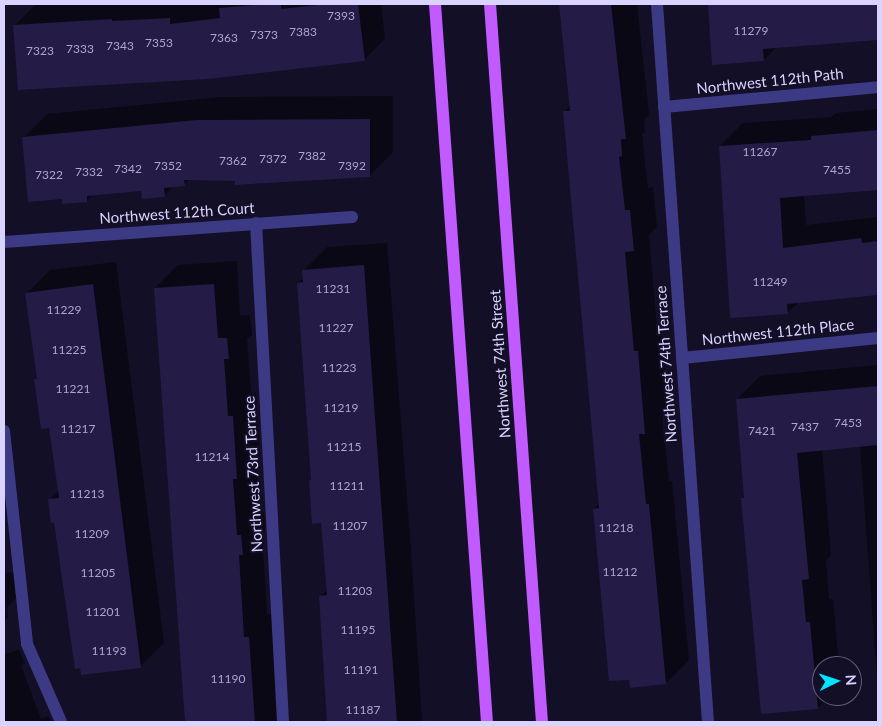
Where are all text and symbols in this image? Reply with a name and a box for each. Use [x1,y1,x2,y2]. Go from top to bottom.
house number: 7393 [327,9,355,23]
house number: 11279 [734,24,768,38]
house number: 7383 [289,25,317,39]
house number: 7373 [250,28,278,42]
house number: 7363 [210,31,238,45]
house number: 7353 [145,36,173,50]
house number: 7343 [106,39,134,53]
house number: 7333 [66,42,94,56]
house number: 7323 [26,44,54,58]
street label: Northwest 112th Path [696,64,844,98]
house number: 11267 [743,145,777,159]
house number: 7382 [298,149,326,163]
house number: 7372 [259,152,287,166]
house number: 7362 [219,154,247,168]
house number: 7352 [154,159,182,173]
house number: 7392 [338,159,366,173]
house number: 7342 [114,162,142,176]
house number: 7455 [823,163,851,177]
house number: 7332 [75,165,103,179]
house number: 7322 [35,168,63,182]
street label: Northwest 112th Court [99,199,255,227]
house number: 11249 [753,275,787,289]
house number: 11231 [316,282,350,296]
street label: Northwest 74th Terrace [652,285,680,443]
street label: Northwest 74th Street [486,289,514,439]
house number: 11229 [47,303,81,317]
street label: Northwest 112th Place [701,315,855,349]
house number: 11227 [319,321,353,335]
house number: 11225 [52,343,86,357]
house number: 11223 [322,361,356,375]
house number: 11221 [56,382,90,396]
street label: Northwest 73rd Terrace [240,395,266,553]
house number: 11219 [324,401,358,415]
house number: 7453 [834,416,862,430]
house number: 7437 [791,420,819,434]
house number: 11217 [61,422,95,436]
house number: 7421 [748,424,776,438]
house number: 11215 [327,440,361,454]
house number: 11214 [195,450,229,464]
house number: 11211 [330,479,364,493]
house number: 11213 [70,487,104,501]
house number: 11207 [333,519,367,533]
house number: 11218 [599,521,633,535]
house number: 11209 [75,527,109,541]
house number: 11212 [603,565,637,579]
house number: 11205 [81,566,115,580]
house number: 11203 [338,584,372,598]
house number: 11201 [86,605,120,619]
house number: 11195 [341,623,375,637]
house number: 11193 [92,644,126,658]
north arrow [812,656,862,706]
house number: 11191 [344,663,378,677]
house number: 11190 [211,672,245,686]
text: N [843,674,860,686]
house number: 11187 [346,703,380,717]

